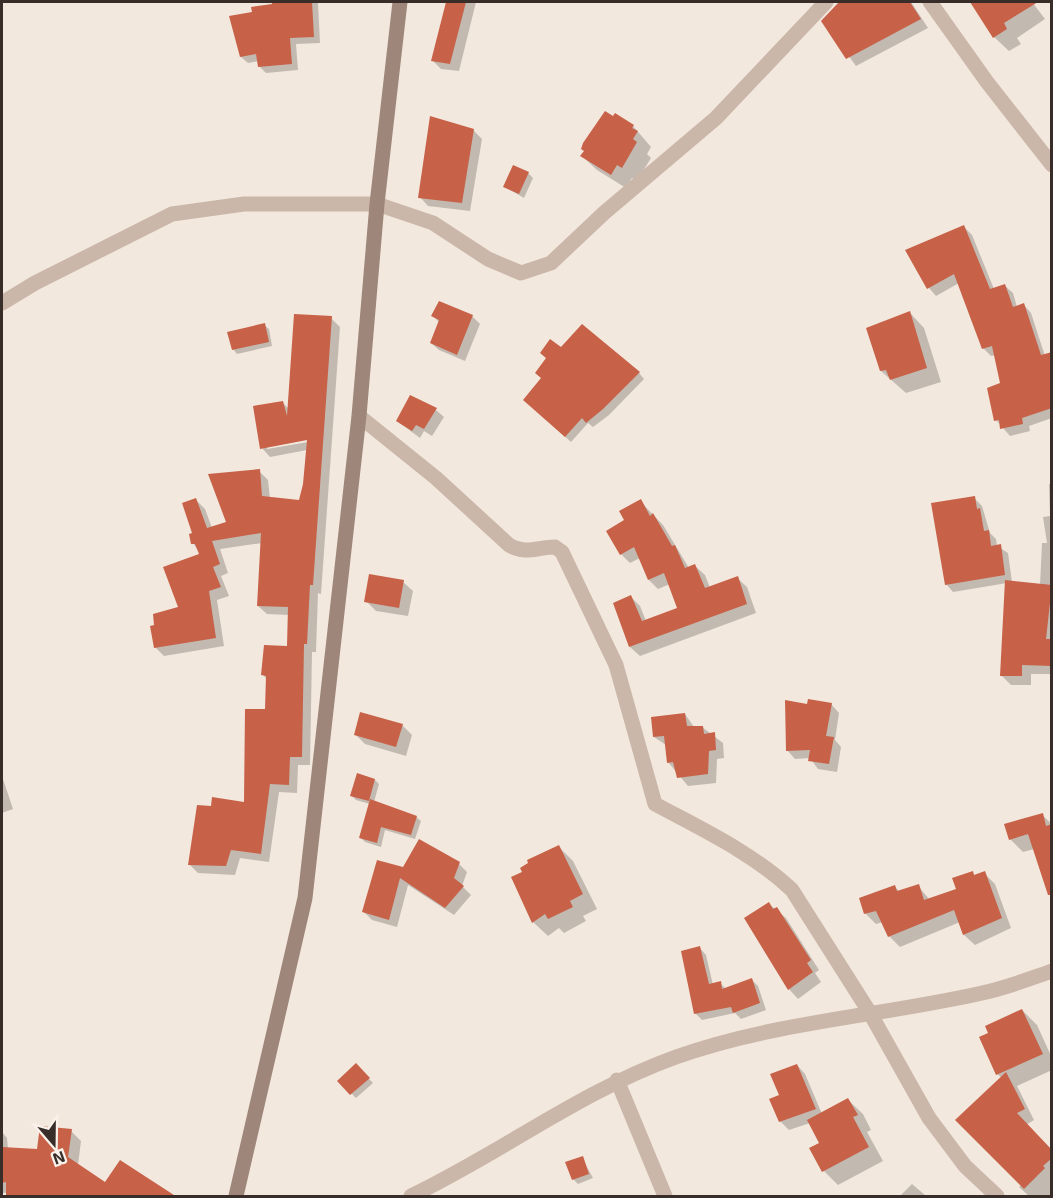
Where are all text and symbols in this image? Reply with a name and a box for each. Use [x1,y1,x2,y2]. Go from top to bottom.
north arrow [24,1114,84,1174]
text: N [51,1148,68,1169]

